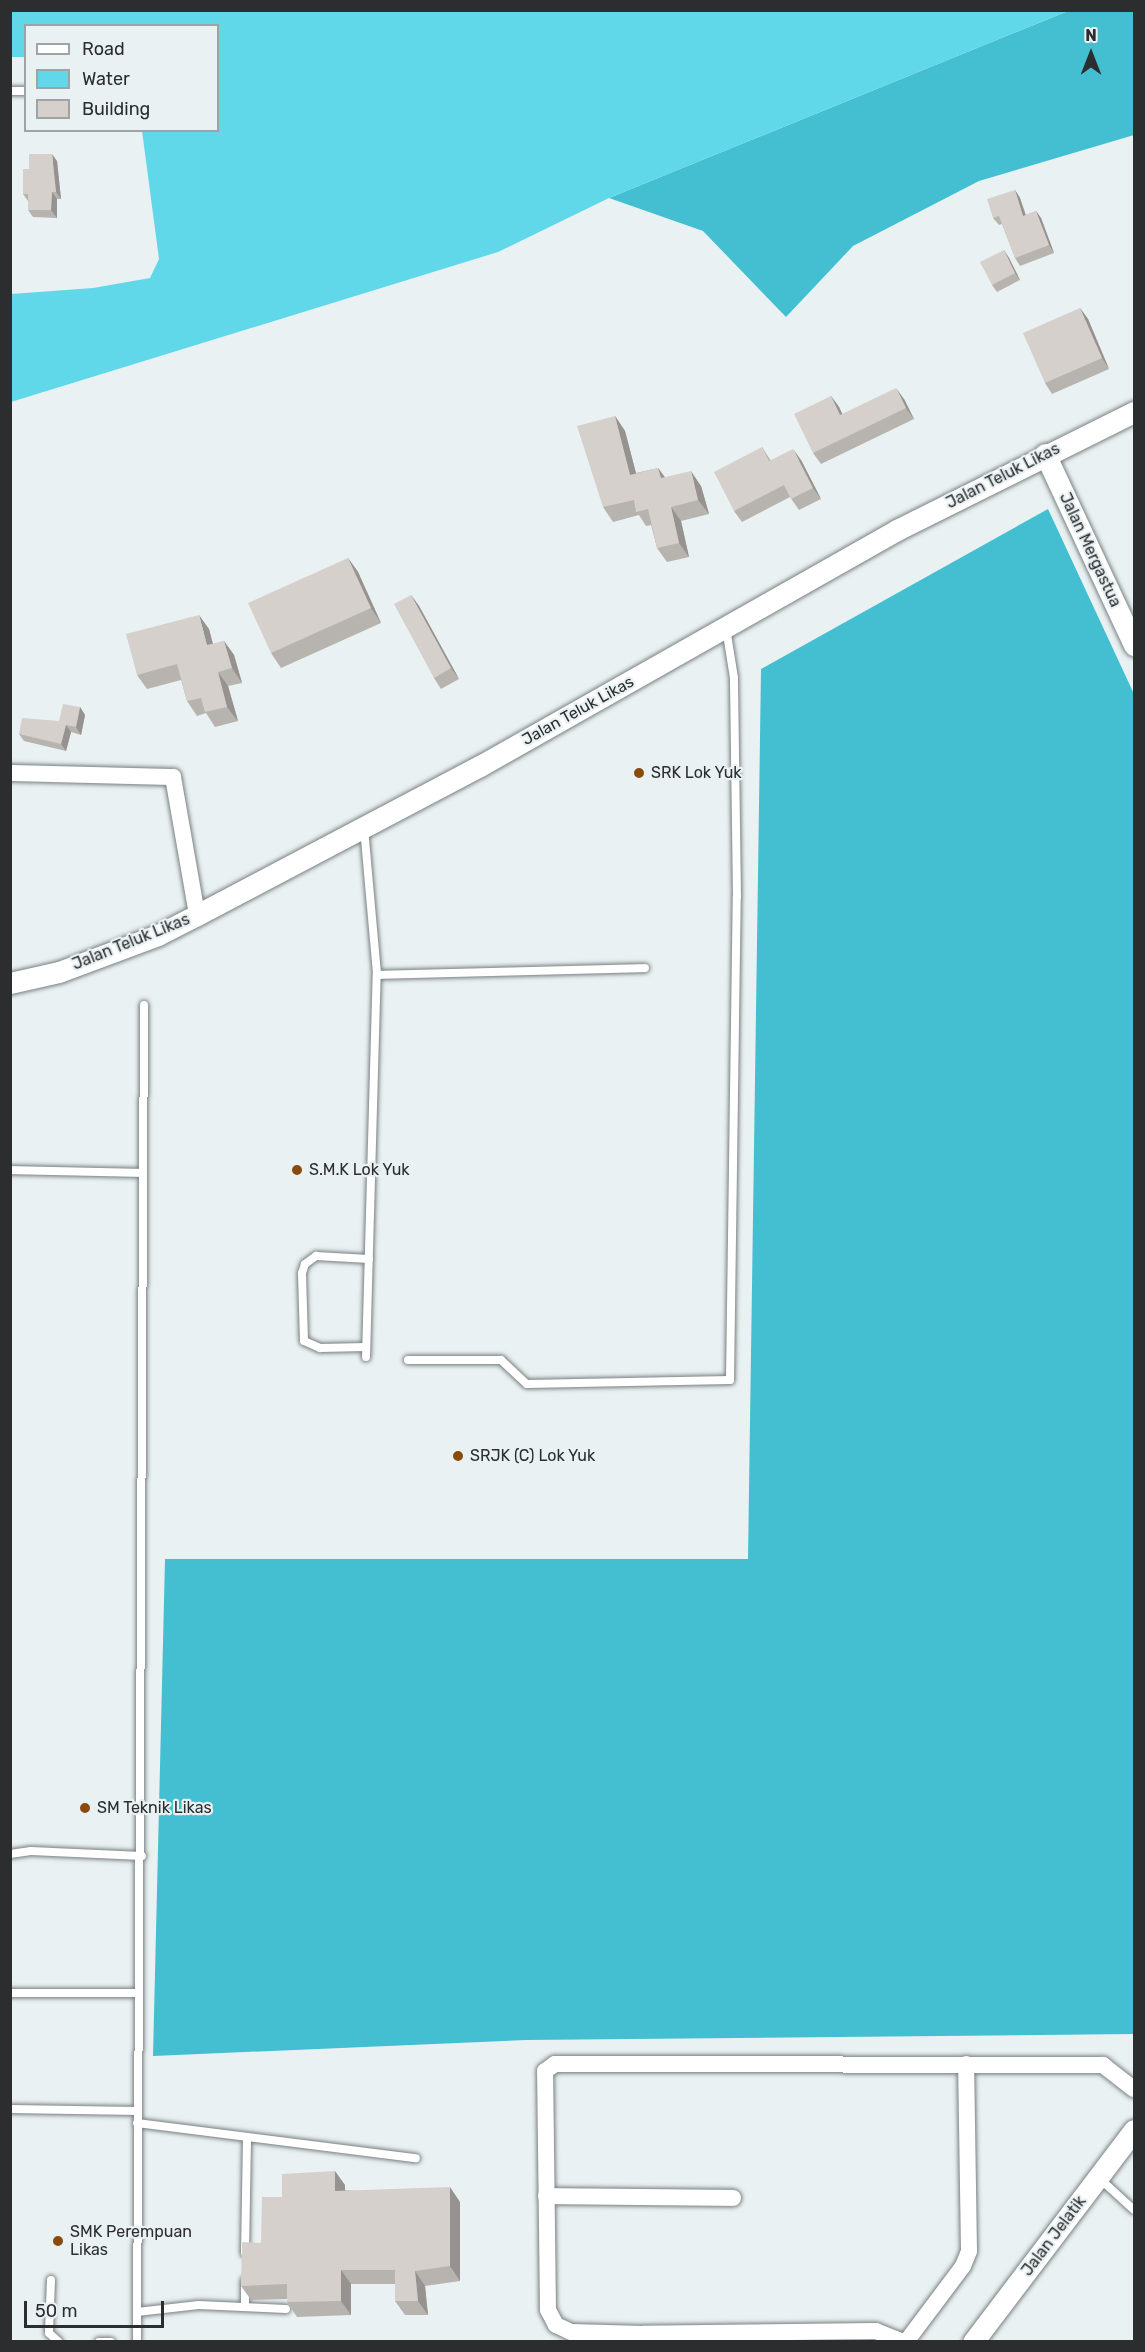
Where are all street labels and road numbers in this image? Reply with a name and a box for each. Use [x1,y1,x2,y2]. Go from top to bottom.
street label: Jalan Teluk Likas [943,439,1063,513]
street label: Jalan Mergastua [1055,490,1125,610]
street label: Jalan Teluk Likas [518,672,638,750]
street label: Jalan Teluk Likas [69,910,193,974]
street label: Jalan Jelatik [1018,2192,1090,2280]

